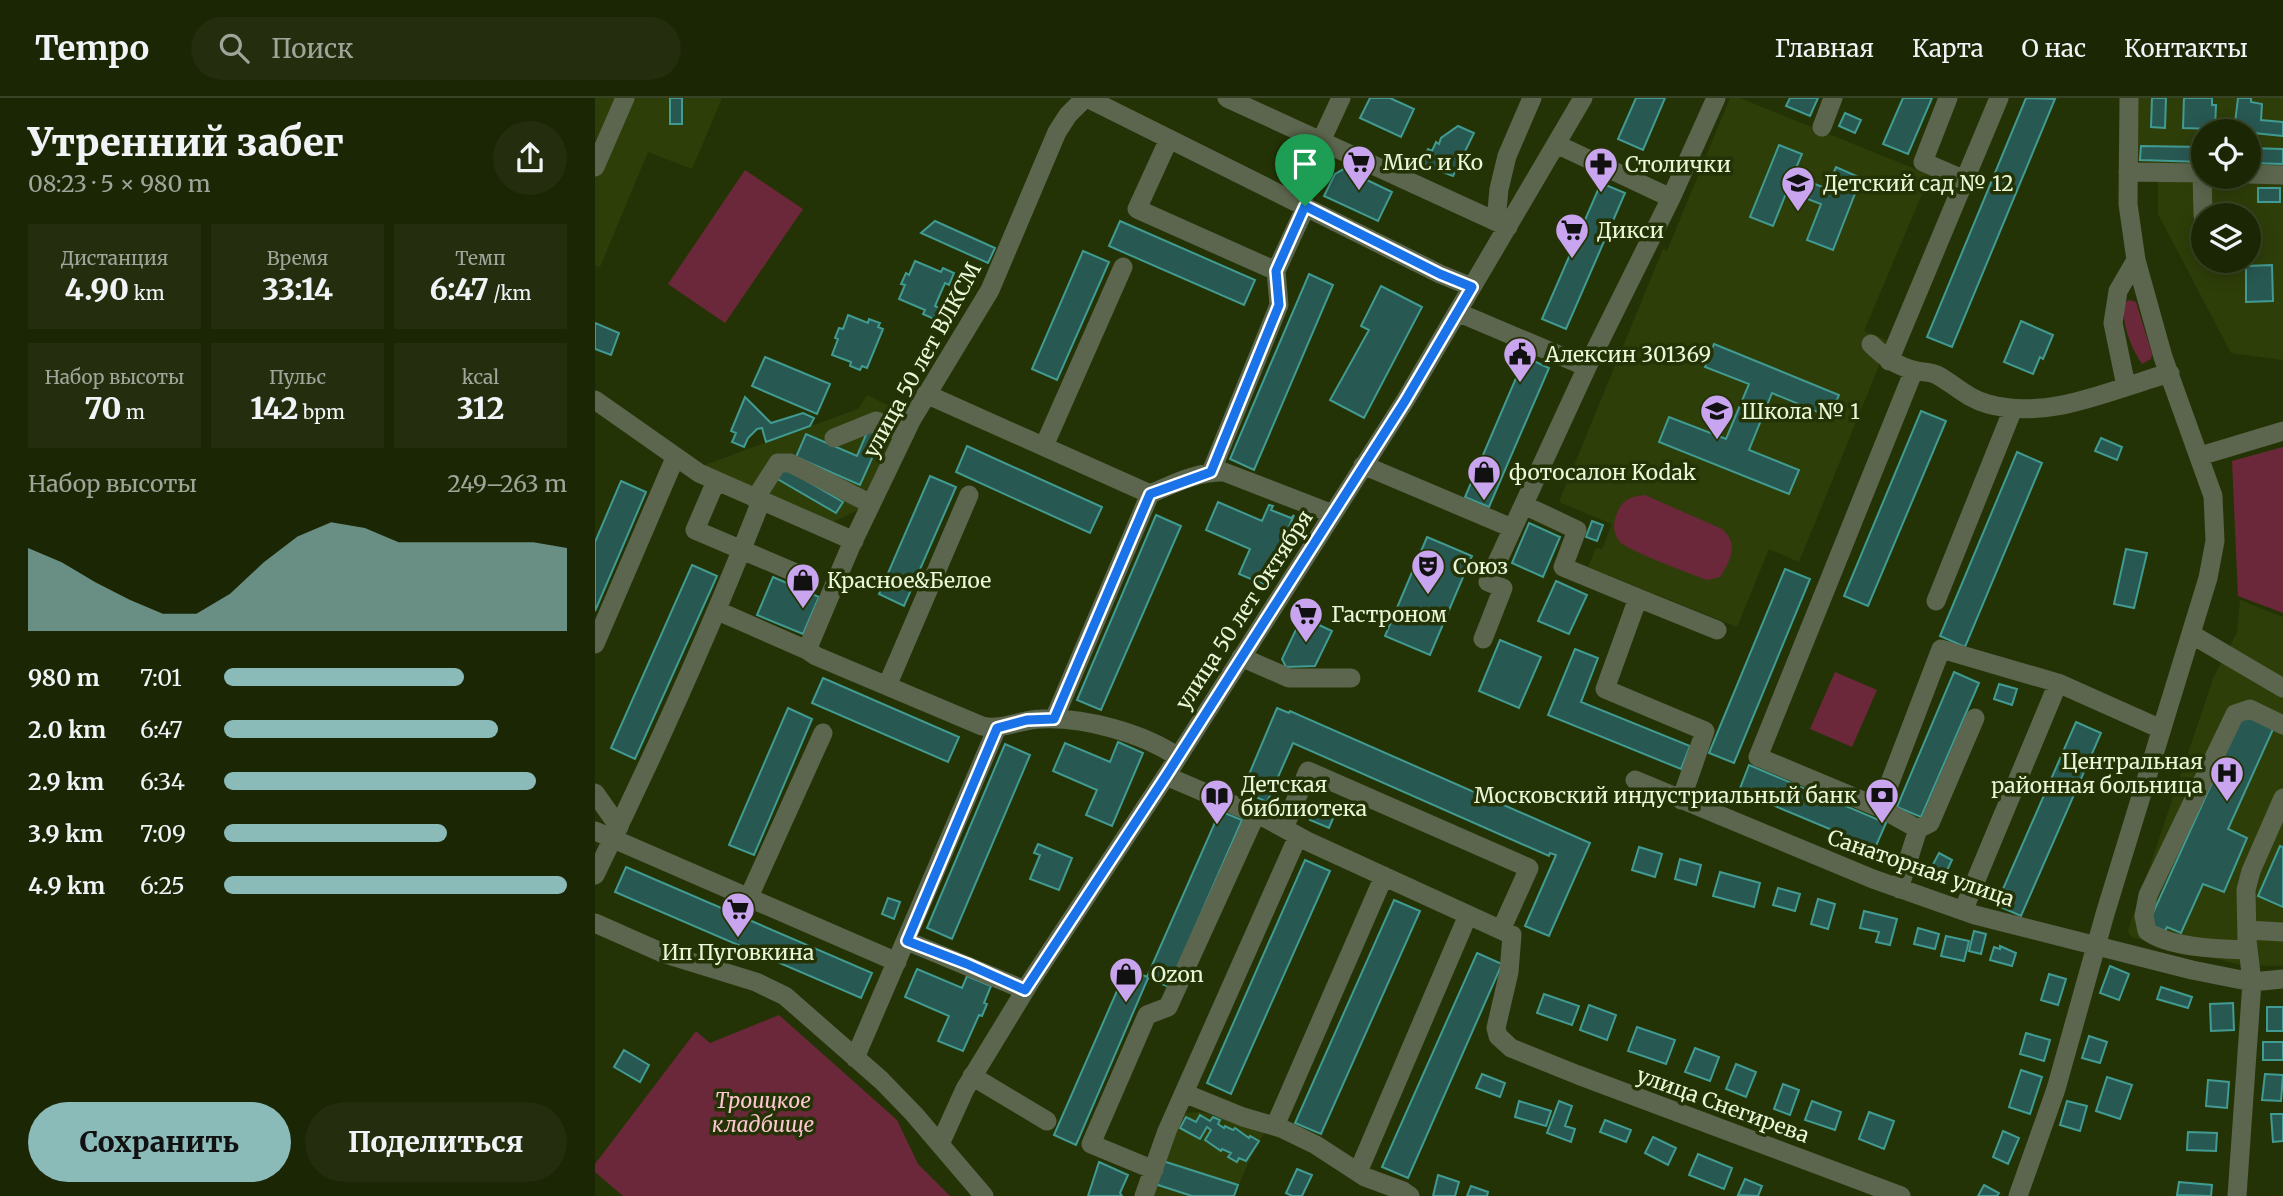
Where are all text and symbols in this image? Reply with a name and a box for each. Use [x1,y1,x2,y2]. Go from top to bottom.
search box [191,17,681,80]
text: Tempo [35,28,149,69]
icon: search [215,29,253,67]
text: Поиск [271,32,354,65]
text: Главная [1775,33,1874,64]
text: Карта [1912,33,1984,64]
text: О нас [2022,33,2086,64]
text: Контакты [2124,33,2248,64]
text: Утренний забег [28,119,344,166]
map controls [2191,119,2261,273]
button: locate [2191,119,2261,189]
button: share [493,121,567,195]
pin [1275,134,1335,206]
supermarket icon: МиС и Ко [1340,143,1378,192]
icon: arrive [1286,145,1324,183]
pharmacy icon: Столички [1582,145,1620,194]
place label: МиС и Ко [1383,149,1483,176]
place label: Столички [1625,151,1731,178]
school or university icon: Детский сад № 12 [1779,164,1817,213]
text: 08:23 · 5 × 980 m [28,169,211,198]
place label: Детский сад № 12 [1823,170,2014,197]
button: layers [2191,203,2261,273]
supermarket icon: Дикси [1553,211,1591,260]
place label: Дикси [1597,217,1664,244]
text: Дистанция [61,246,168,270]
text: Время [267,246,328,270]
text: Темп [455,246,506,270]
street label: улица 50 лет ВЛКСМ [857,258,987,462]
text: 4.90 [64,270,129,308]
text: 33:14 [262,270,333,308]
text: 6:47 [430,270,489,308]
text: km [129,281,165,305]
text: /km [489,281,531,305]
public building icon: Алексин 301369 [1501,335,1539,384]
place label: Алексин 301369 [1544,341,1711,368]
text: Набор высоты [45,365,184,389]
text: Пульс [269,365,326,389]
text: kcal [462,365,499,389]
text: 70 [84,389,121,427]
text: 142 [250,389,298,427]
text: 312 [457,389,504,427]
school or university icon: Школа № 1 [1698,392,1736,441]
place label: Школа № 1 [1741,398,1860,425]
text: m [121,400,145,424]
text: bpm [298,400,345,424]
shop icon: фотосалон Kodak [1465,453,1503,502]
place label: фотосалон Kodak [1509,459,1697,486]
text: Набор высоты [28,469,197,498]
text: 249–263 m [447,469,567,498]
street label: улица 50 лет Октября [1169,505,1319,715]
theatre icon: Союз [1409,547,1447,596]
place label: Союз [1453,553,1508,580]
shop icon: Красное&Белое [784,561,822,610]
place label: Красное&Белое [827,567,991,594]
supermarket icon: Гастроном [1287,595,1325,644]
place label: Гастроном [1331,601,1447,628]
text: 980 m [28,663,100,692]
text: 7:01 [140,663,182,692]
text: 2.0 km [28,715,106,744]
text: 6:47 [140,715,183,744]
place label: Центральная районная больница [1991,748,2203,799]
hospital icon: Центральная районная больница [2208,754,2246,803]
text: 2.9 km [28,767,104,796]
text: 6:34 [140,767,185,796]
place label: Детская библиотека [1241,771,1367,822]
bank icon: Московский индустриальный банк [1863,776,1901,825]
library icon: Детская библиотека [1198,777,1236,826]
place label: Московский индустриальный банк [1474,782,1857,809]
text: 3.9 km [28,819,103,848]
text: 7:09 [140,819,186,848]
street label: Санаторная улица [1824,823,2018,913]
text: 4.9 km [28,871,105,900]
text: 6:25 [140,871,185,900]
supermarket icon: Ип Пуговкина [719,890,757,939]
place label: Ип Пуговкина [662,939,814,966]
shop icon: Ozon [1107,955,1145,1004]
place label: Ozon [1151,961,1204,988]
street label: улица Снегирева [1633,1061,1813,1149]
park label: Троицкое кладбище [712,1087,814,1138]
button: Сохранить [28,1102,291,1182]
button: Поделиться [305,1102,567,1182]

